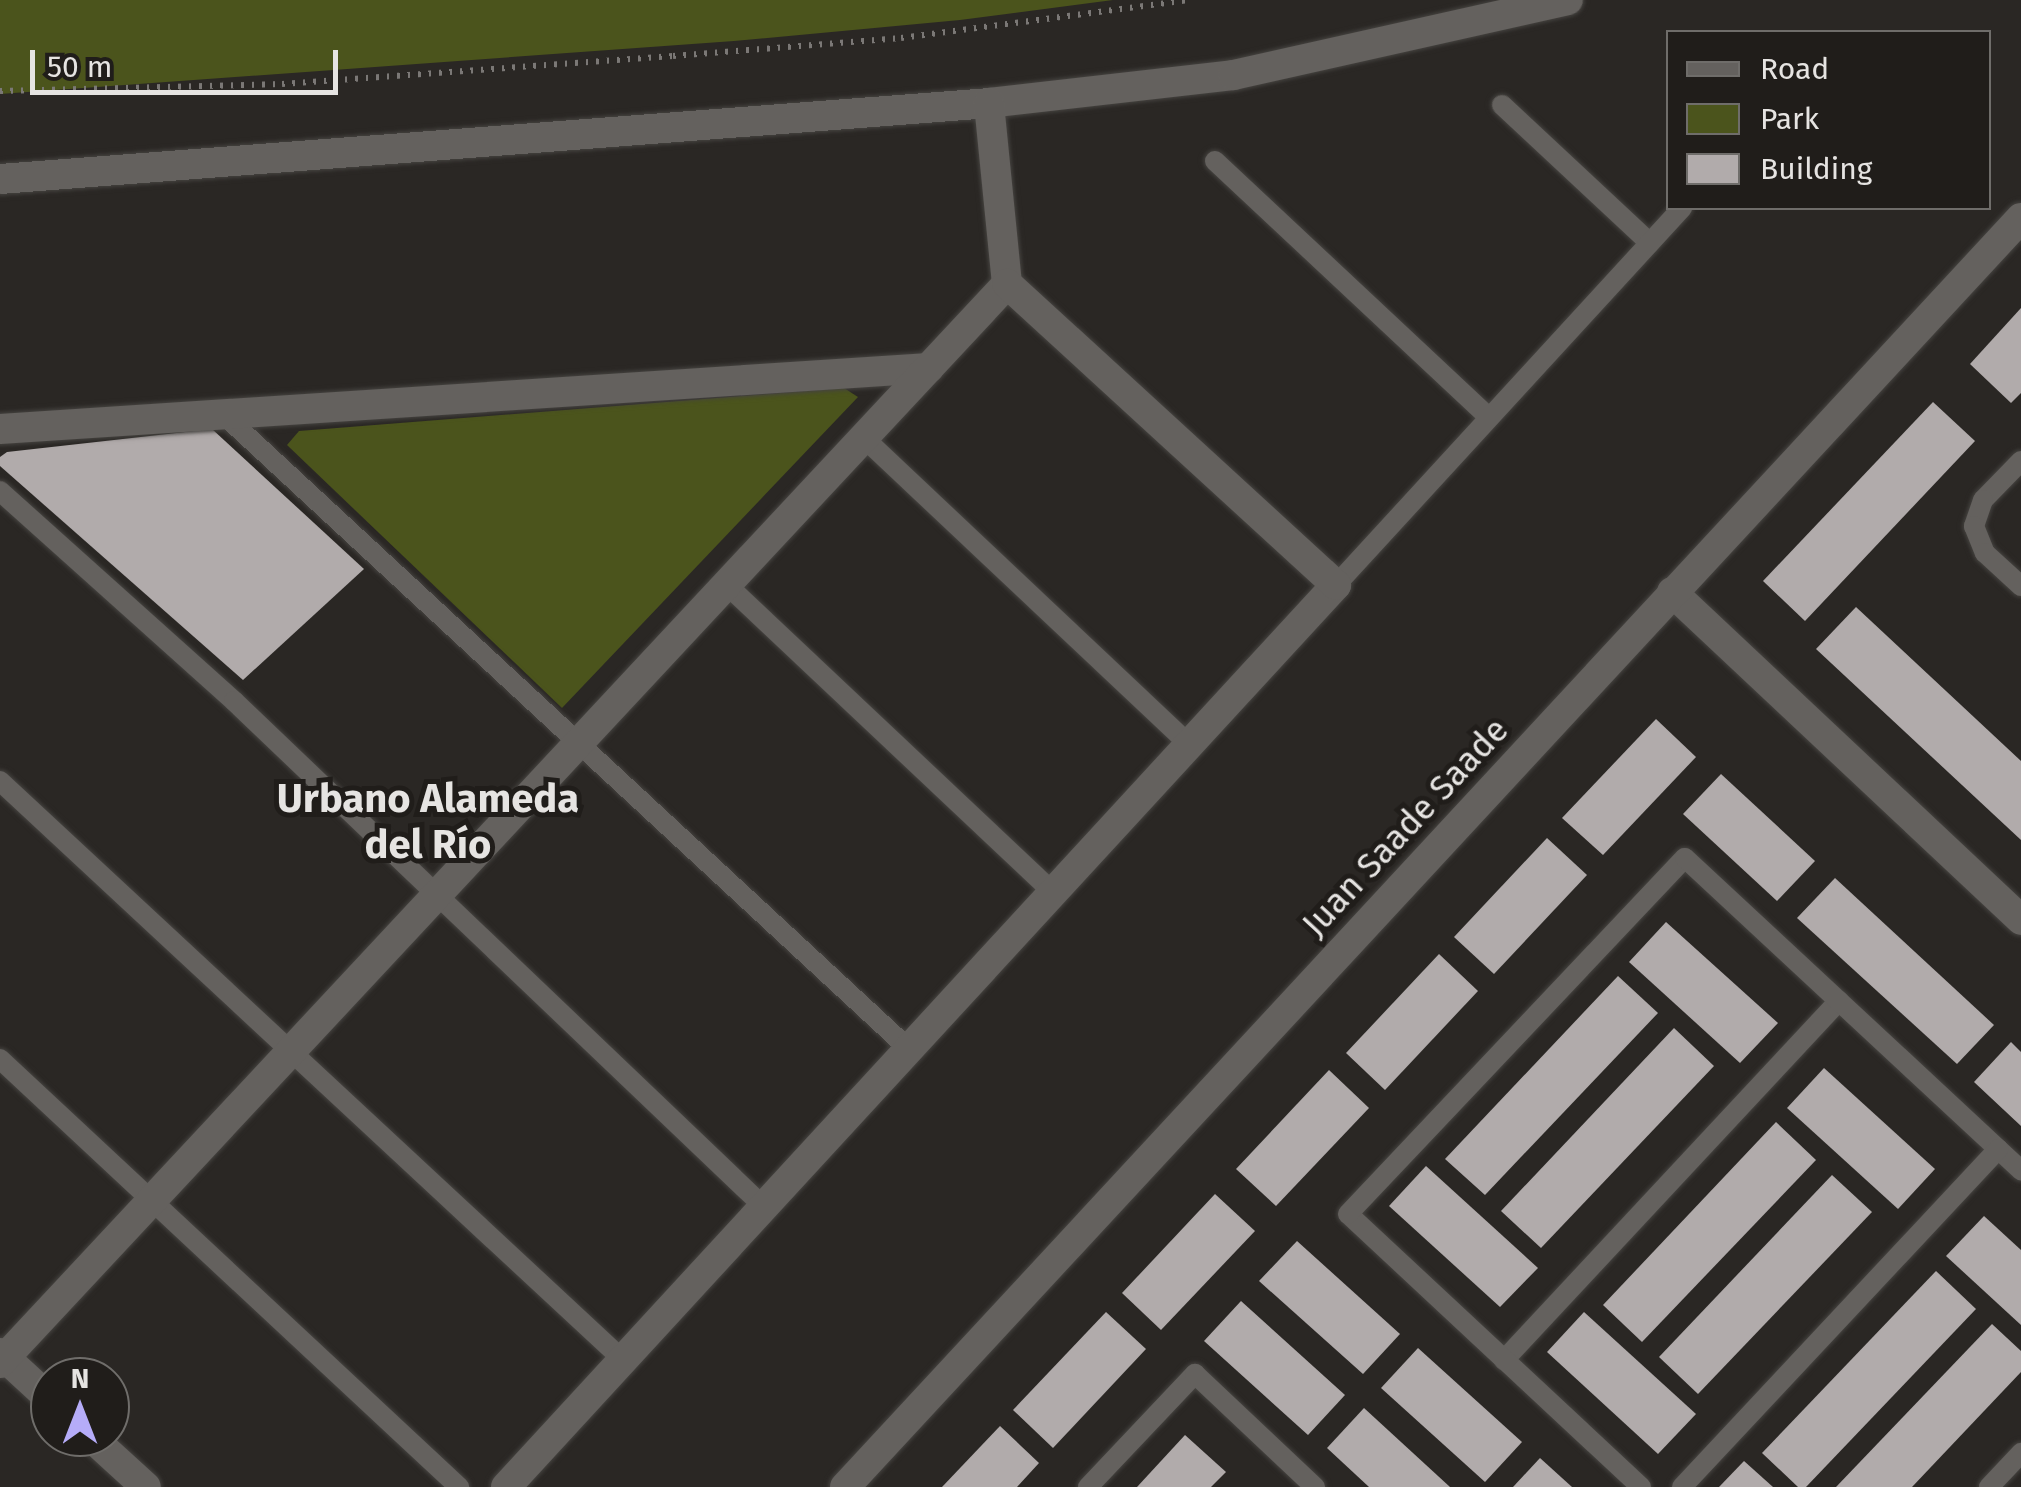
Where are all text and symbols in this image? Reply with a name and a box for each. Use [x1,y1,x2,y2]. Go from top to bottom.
scale bar [35,30,342,92]
legend [1666,30,1991,210]
text: 50 m [47,49,112,85]
text: Road [1760,51,1829,87]
text: Park [1760,101,1819,137]
text: Building [1760,151,1872,187]
street label: Juan Saade Saade [1293,709,1517,945]
district label: Urbano Alameda del Río [277,775,579,869]
north arrow [30,1357,130,1457]
text: N [71,1362,89,1395]

